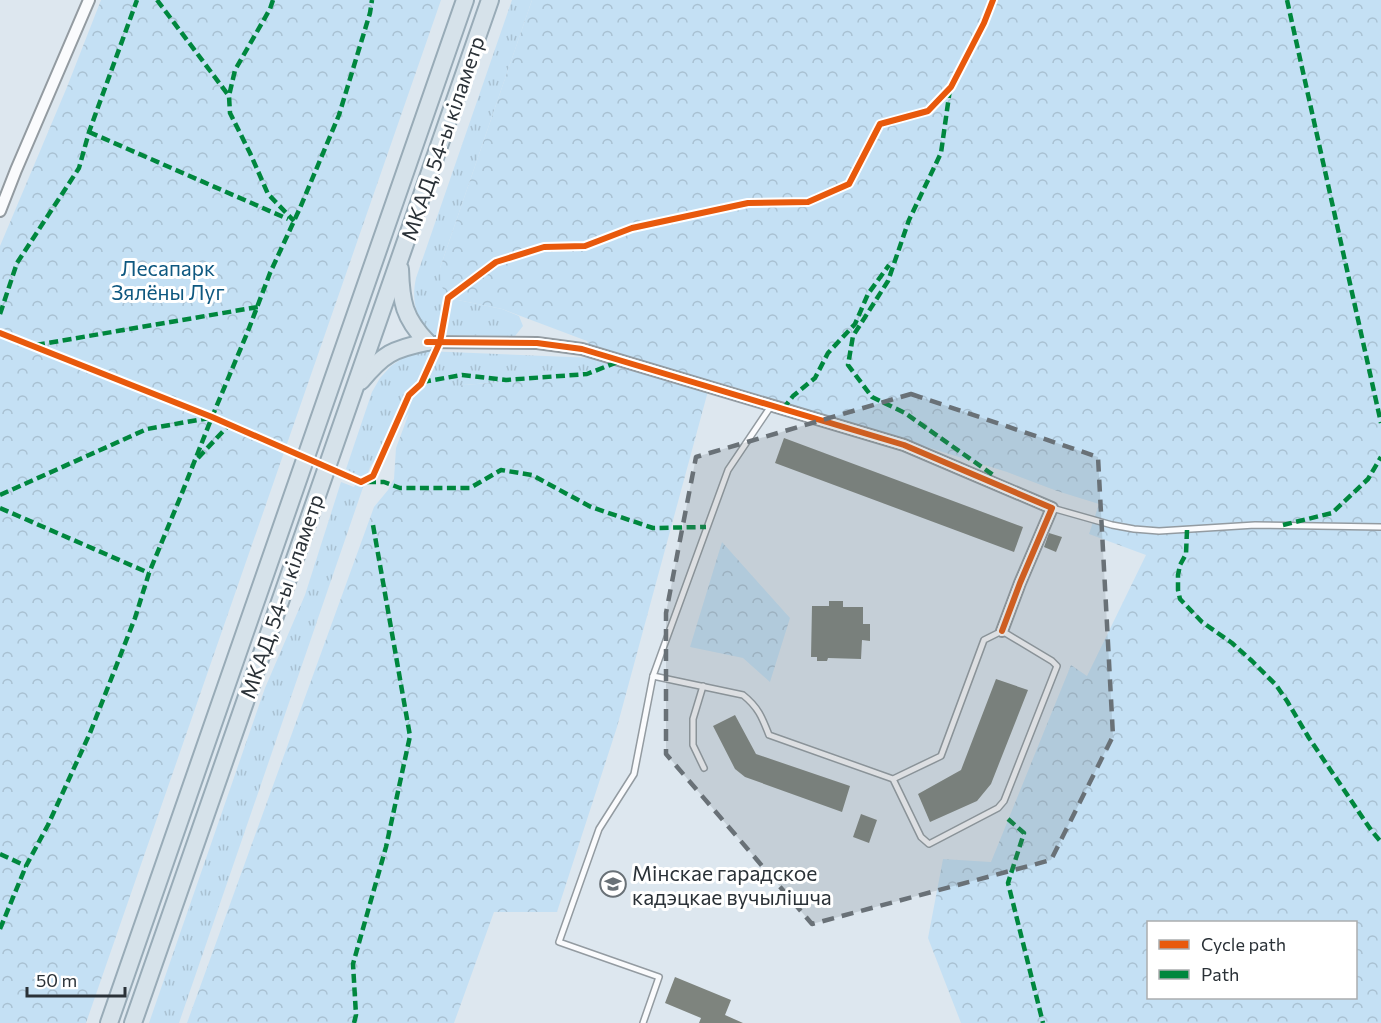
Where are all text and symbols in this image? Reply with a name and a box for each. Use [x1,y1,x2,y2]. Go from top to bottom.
street label: МКАД, 54-ы кіламетр [395,33,489,243]
park label: Лесапарк Зялёны Луг [111,255,225,304]
street label: МКАД, 54-ы кіламетр [234,491,328,701]
place label: Мінскае гарадское кадэцкае вучылішча [632,860,832,909]
school or university icon: Мінскае гарадское кадэцкае вучылішча [598,869,628,899]
legend [1147,921,1357,999]
text: Cycle path [1201,933,1286,955]
scale bar [27,960,124,998]
text: Path [1201,963,1239,985]
text: 50 m [36,969,77,991]

